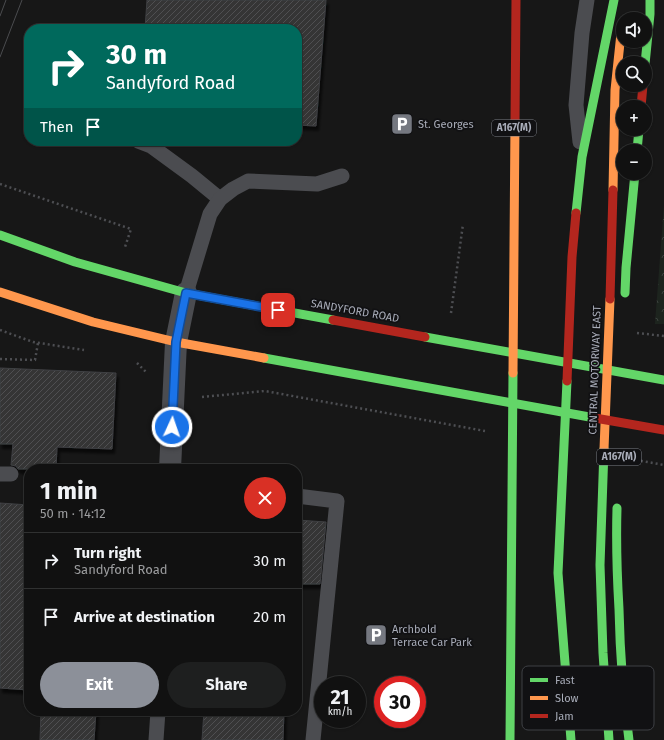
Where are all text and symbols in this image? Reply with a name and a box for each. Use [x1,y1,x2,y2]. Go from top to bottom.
map controls [616,12,652,180]
button: sound [616,12,652,48]
text: 30 m [106,38,167,71]
icon: right [40,40,92,92]
button: search [616,56,652,92]
text: Sandyford Road [106,72,236,94]
button: + [616,100,652,136]
parking icon: St. Georges [389,111,415,137]
icon: arrive [82,116,104,138]
text: Then [40,118,74,136]
place label: St. Georges [418,118,474,131]
road number: A167(M) [492,120,536,136]
button: − [616,144,652,180]
pin [261,293,295,327]
street label: SANDYFORD ROAD [310,297,400,325]
icon: arrive [267,299,289,321]
street label: CENTRAL MOTORWAY EAST [586,305,604,435]
position arrow [151,406,193,448]
road number: A167(M) [597,449,641,465]
text: 1 min [40,477,98,505]
button: close [244,477,286,519]
text: 50 m · 14:12 [40,506,106,521]
text: Turn right [74,544,141,562]
icon: right [40,550,62,572]
text: 30 m [253,552,286,570]
text: Sandyford Road [74,562,168,577]
icon: arrive [40,606,62,628]
text: Arrive at destination [74,608,215,626]
text: 20 m [253,608,286,626]
parking icon: Archbold Terrace Car Park [363,622,389,648]
place label: Archbold Terrace Car Park [392,623,472,649]
button: Exit [40,662,159,708]
button: Share [167,662,286,708]
legend [522,666,654,730]
text: Fast [555,674,575,687]
speed limit sign: 30 [374,676,426,728]
text: 21 [330,685,350,709]
text: Slow [555,692,579,705]
text: km/h [328,706,352,718]
text: Jam [555,710,574,723]

